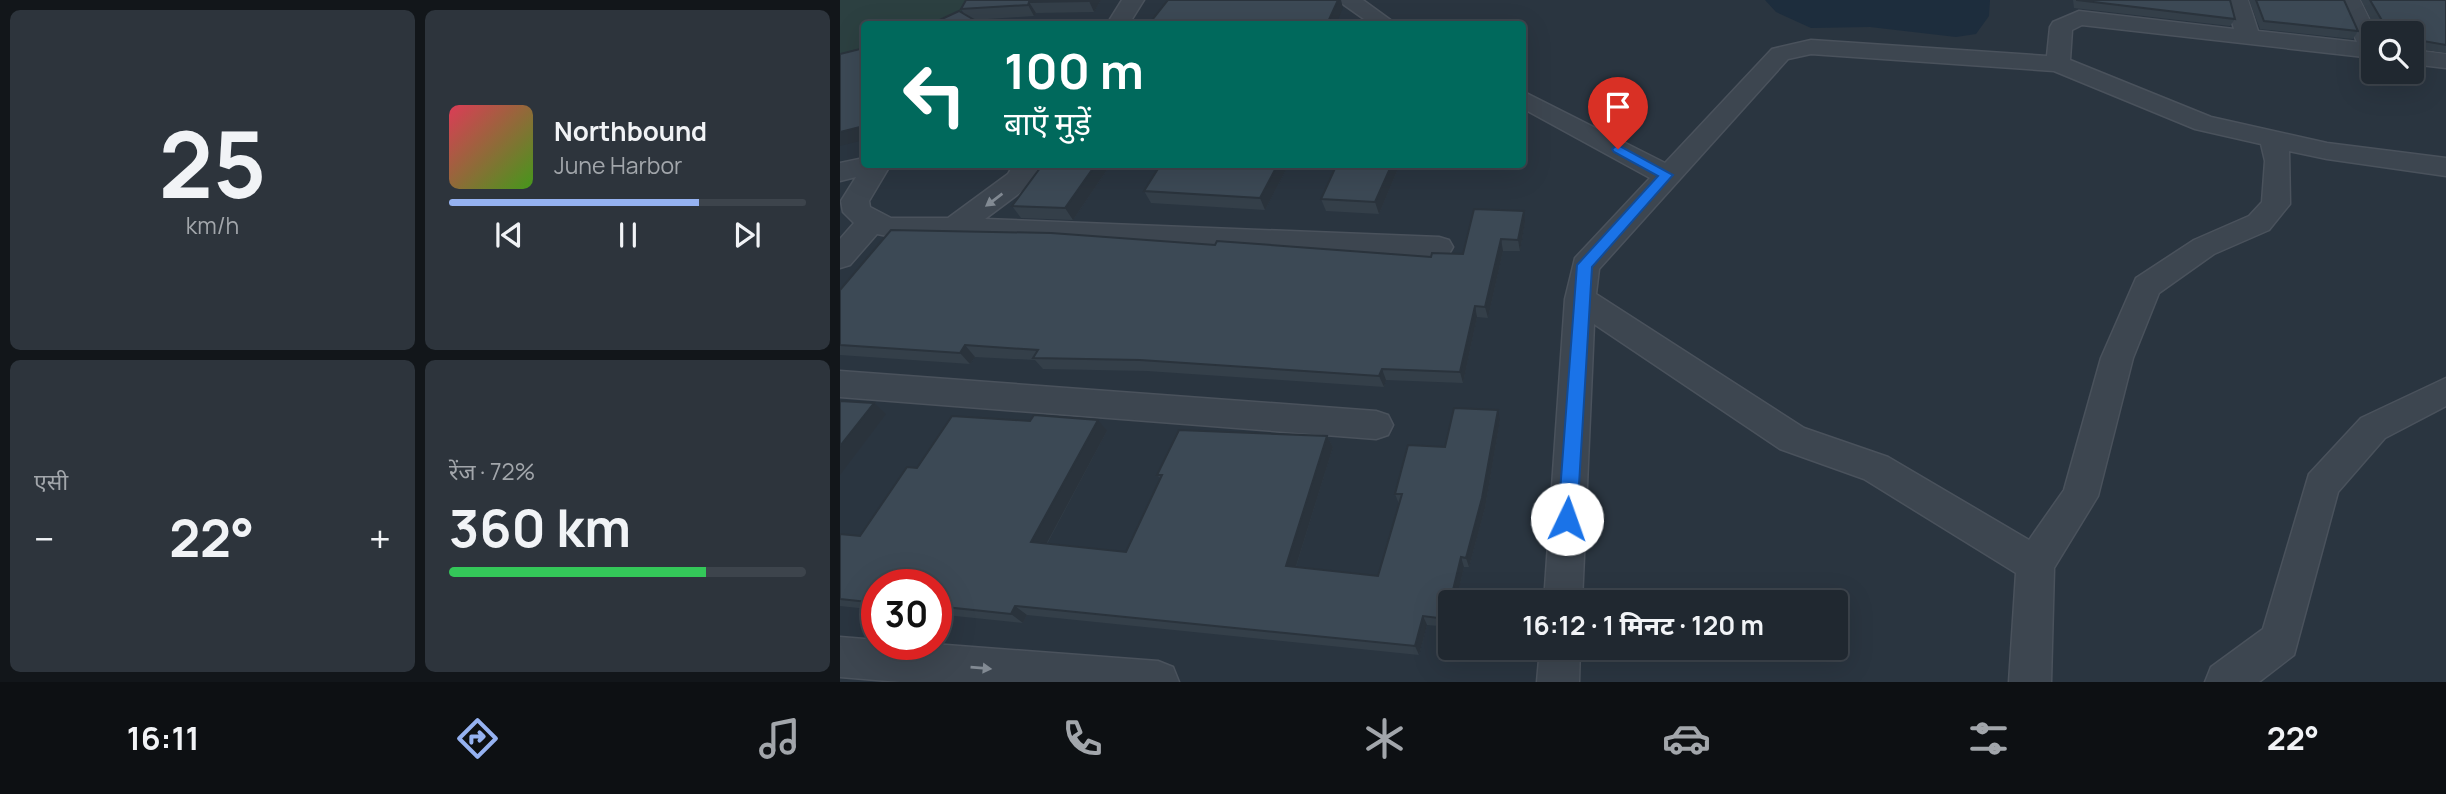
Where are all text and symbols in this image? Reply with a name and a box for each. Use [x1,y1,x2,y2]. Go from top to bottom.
map controls [2361,21,2424,84]
button: search [2361,21,2424,84]
text: 100 m [1004,37,1144,104]
icon: left [889,49,980,140]
pin [1588,77,1648,149]
icon: arrive [1599,88,1637,126]
text: 25 [159,101,266,225]
text: बाएँ मुड़ें [1004,101,1091,145]
text: Northbound [554,113,707,149]
text: June Harbor [554,149,682,181]
one-way arrow [985,192,1003,206]
text: km/h [186,209,239,241]
icon: previous [490,216,528,254]
icon: pause [609,216,647,254]
icon: next [728,216,766,254]
text: रेंज · 72% [449,455,535,487]
text: एसी [34,465,68,497]
position arrow [1530,482,1604,556]
text: 360 km [449,492,631,563]
text: 22° [169,502,254,573]
text: − [34,512,55,564]
text: + [369,512,391,564]
speed limit sign: 30 [861,569,952,660]
text: 16:12 · 1 मिनट · 120 m [1522,607,1764,643]
one-way arrow [971,663,993,674]
icon: directions [453,714,502,763]
icon: music [755,714,804,763]
icon: phone [1058,714,1107,763]
icon: climate [1360,714,1409,763]
icon: car [1662,714,1711,763]
icon: filters [1964,714,2013,763]
text: 16:11 [127,716,200,760]
text: 22° [2267,716,2319,760]

